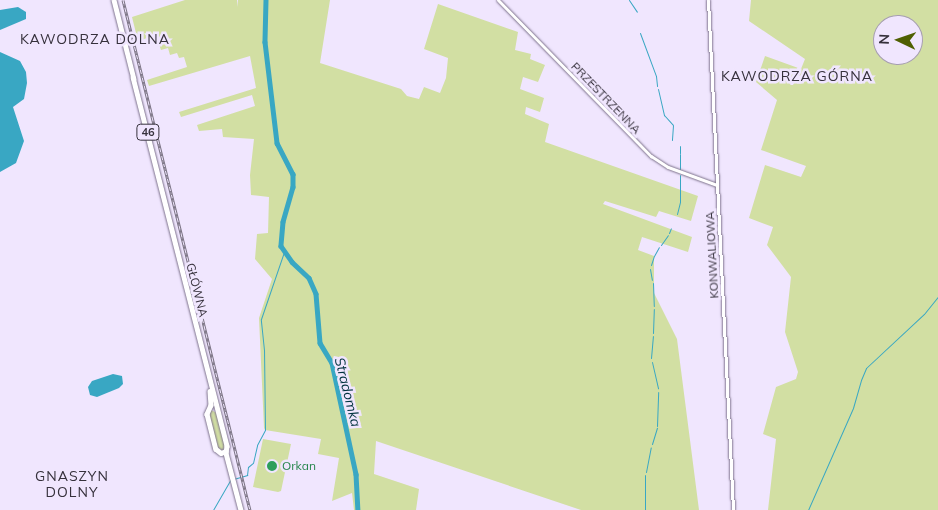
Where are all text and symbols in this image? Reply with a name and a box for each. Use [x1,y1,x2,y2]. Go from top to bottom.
north arrow [873,15,923,65]
district label: KAWODRZA DOLNA [18,31,172,47]
text: N [875,34,893,45]
street label: PRZESTRZENNA [568,59,644,137]
district label: KAWODRZA GÓRNA [719,68,875,84]
road number: 46 [136,124,160,140]
street label: KONWALIOWA [703,211,721,299]
street label: GŁÓWNA [183,262,211,318]
water label: Stradomka [331,355,365,429]
place label: Orkan [282,459,316,473]
marker: Orkan [266,460,278,472]
district label: GNASZYN DOLNY [34,468,110,501]

